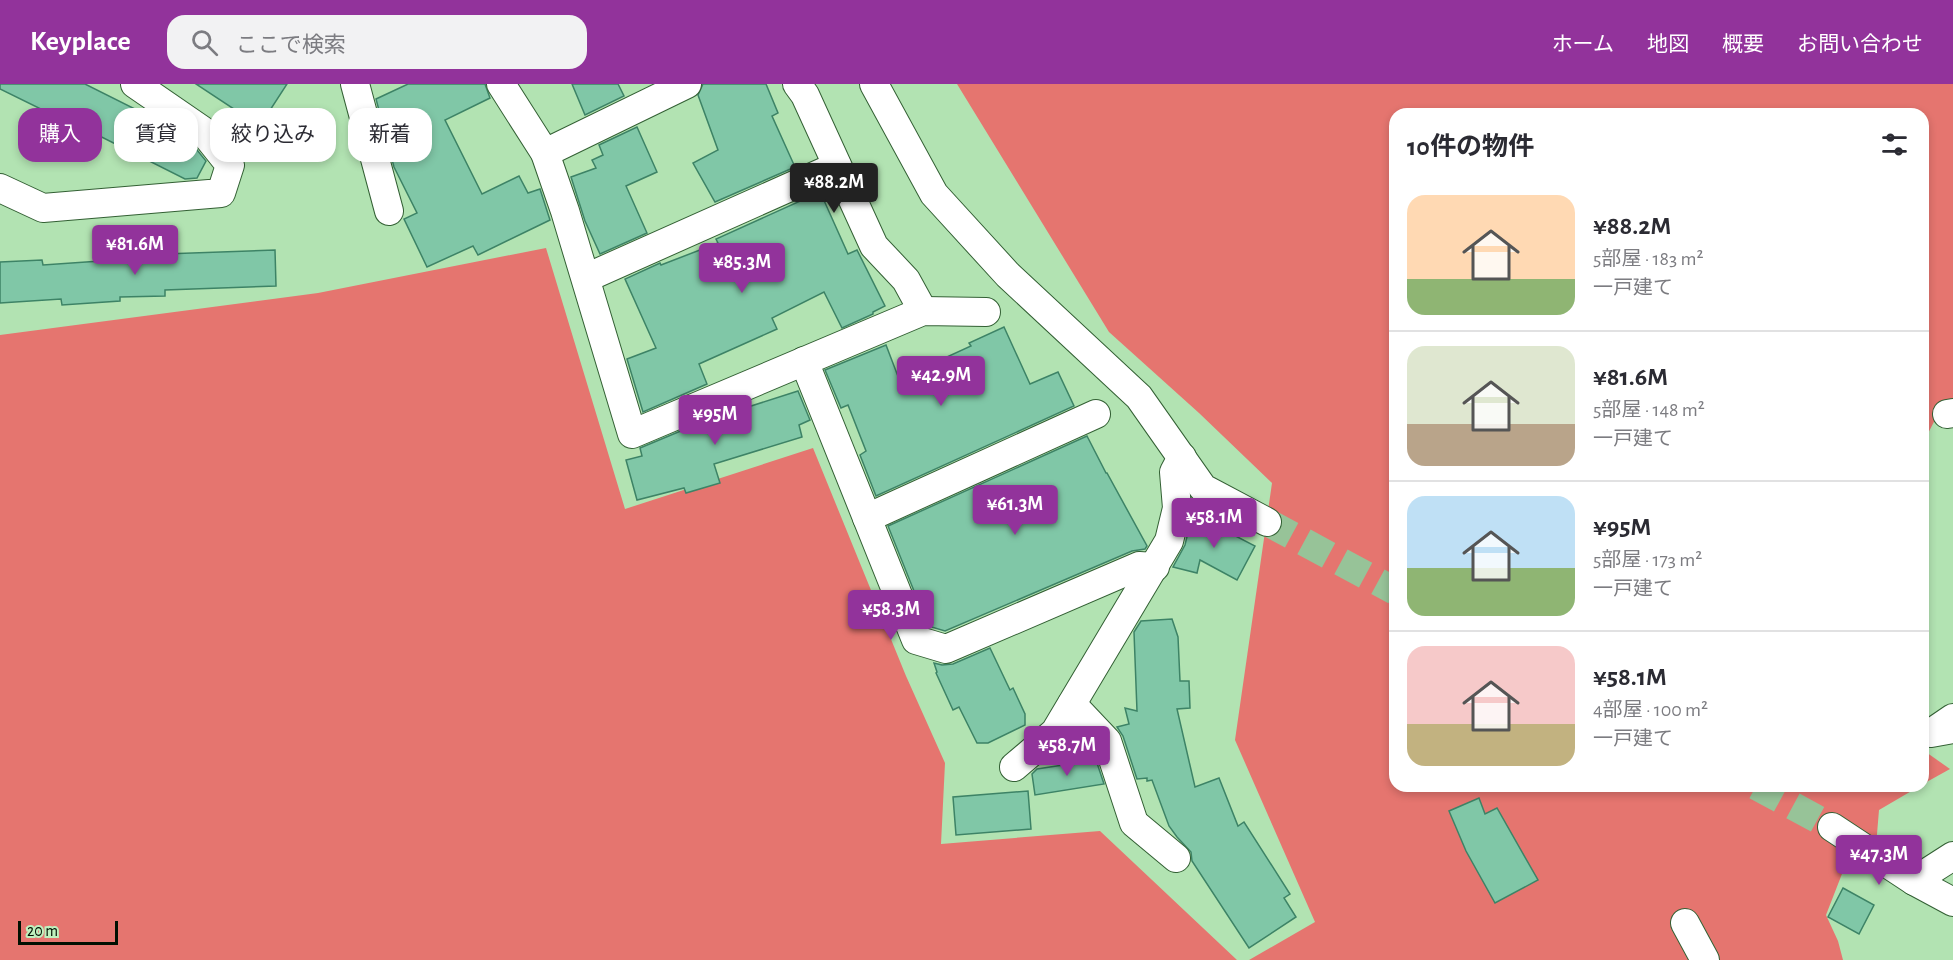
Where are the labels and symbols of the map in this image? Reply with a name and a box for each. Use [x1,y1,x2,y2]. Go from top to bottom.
pin: ¥88.2M [785,163,883,214]
pin: ¥81.6M [86,225,184,276]
pin: ¥85.3M [693,243,791,294]
pin: ¥42.9M [892,356,990,407]
pin: ¥95M [679,395,751,446]
pin: ¥61.3M [966,485,1064,536]
pin: ¥58.1M [1165,498,1263,549]
pin: ¥58.3M [842,590,940,641]
pin: ¥58.7M [1018,726,1116,777]
pin: ¥47.3M [1830,835,1928,886]
scale bar [18,918,118,946]

